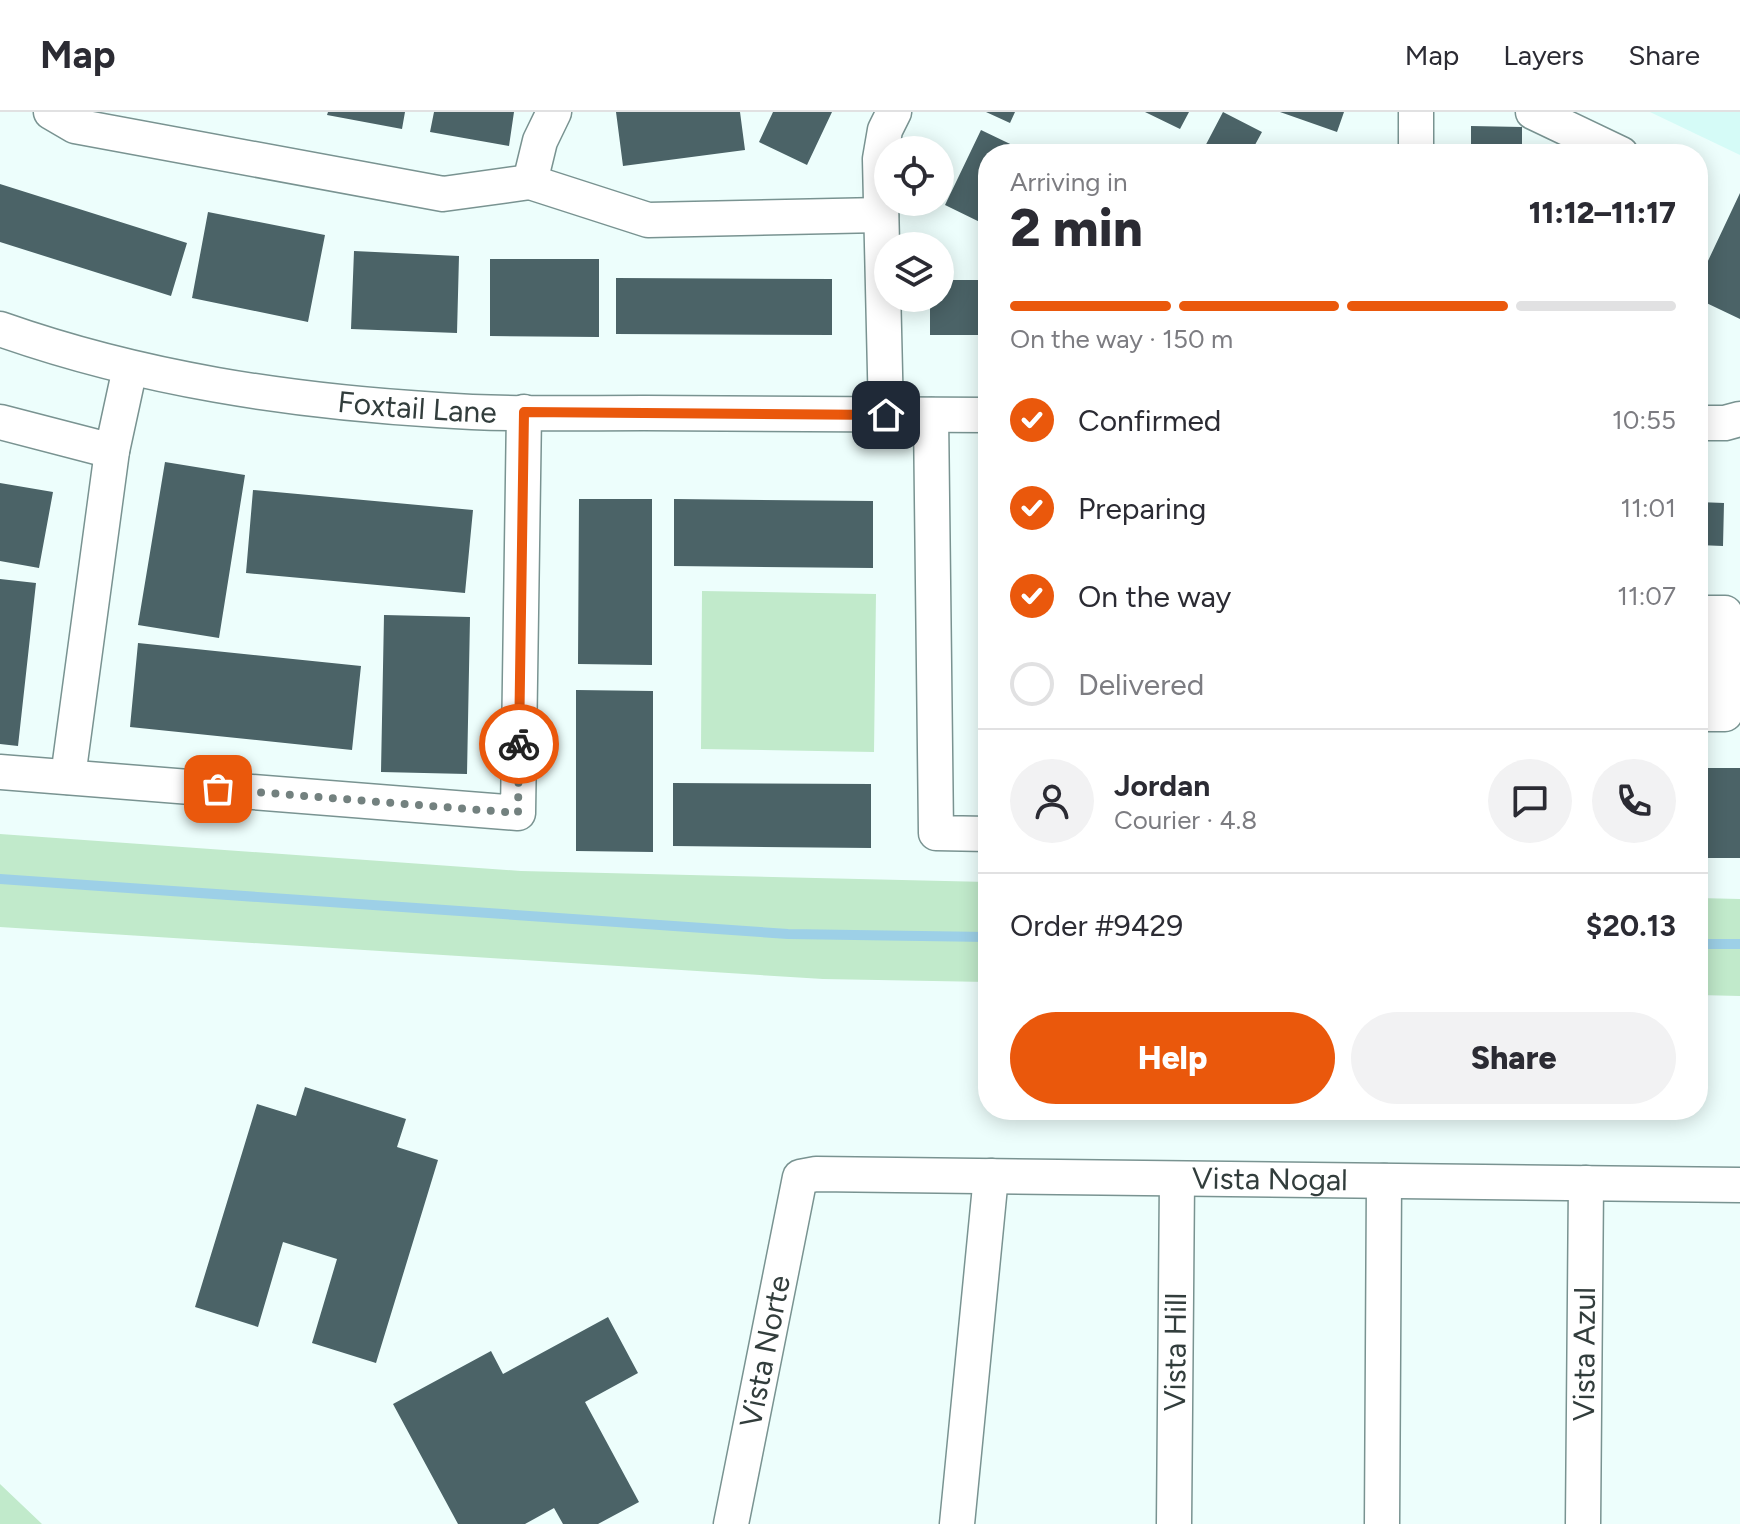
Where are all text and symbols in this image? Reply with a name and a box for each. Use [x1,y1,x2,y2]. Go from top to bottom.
text: Map [40,32,116,78]
text: Map [1405,38,1459,72]
text: Layers [1503,38,1584,72]
text: Share [1628,38,1700,72]
map controls [874,136,954,312]
button: locate [874,136,954,216]
text: Arriving in [1010,166,1128,198]
text: 11:12–11:17 [1529,194,1676,231]
text: 2 min [1010,197,1143,259]
button: layers [874,232,954,312]
text: On the way · 150 m [1010,323,1233,355]
pin [852,381,920,449]
street label: Foxtail Lane [336,383,497,431]
icon: home [864,393,908,437]
icon: check [1010,398,1054,442]
text: Confirmed [1078,402,1221,439]
text: 10:55 [1612,404,1676,436]
icon: check [1010,486,1054,530]
text: Preparing [1078,490,1206,527]
text: 11:01 [1621,492,1676,524]
icon: check [1010,574,1054,618]
text: On the way [1078,578,1231,615]
text: 11:07 [1617,580,1676,612]
text: Delivered [1078,666,1204,703]
courier [479,704,559,784]
icon: bike [497,722,541,766]
pin [184,755,252,823]
button: person [1010,759,1094,843]
button: chat [1488,759,1572,843]
button: phone [1592,759,1676,843]
icon: bag [196,767,240,811]
text: Jordan [1114,767,1210,804]
text: Courier · 4.8 [1114,804,1257,836]
text: Order #9429 [1010,907,1183,944]
text: $20.13 [1586,907,1676,944]
button: Help [1010,1012,1335,1104]
button: Share [1351,1012,1676,1104]
street label: Vista Nogal [1192,1159,1348,1198]
street label: Vista Norte [732,1272,798,1431]
street label: Vista Azul [1565,1287,1603,1421]
street label: Vista Hill [1156,1293,1194,1411]

